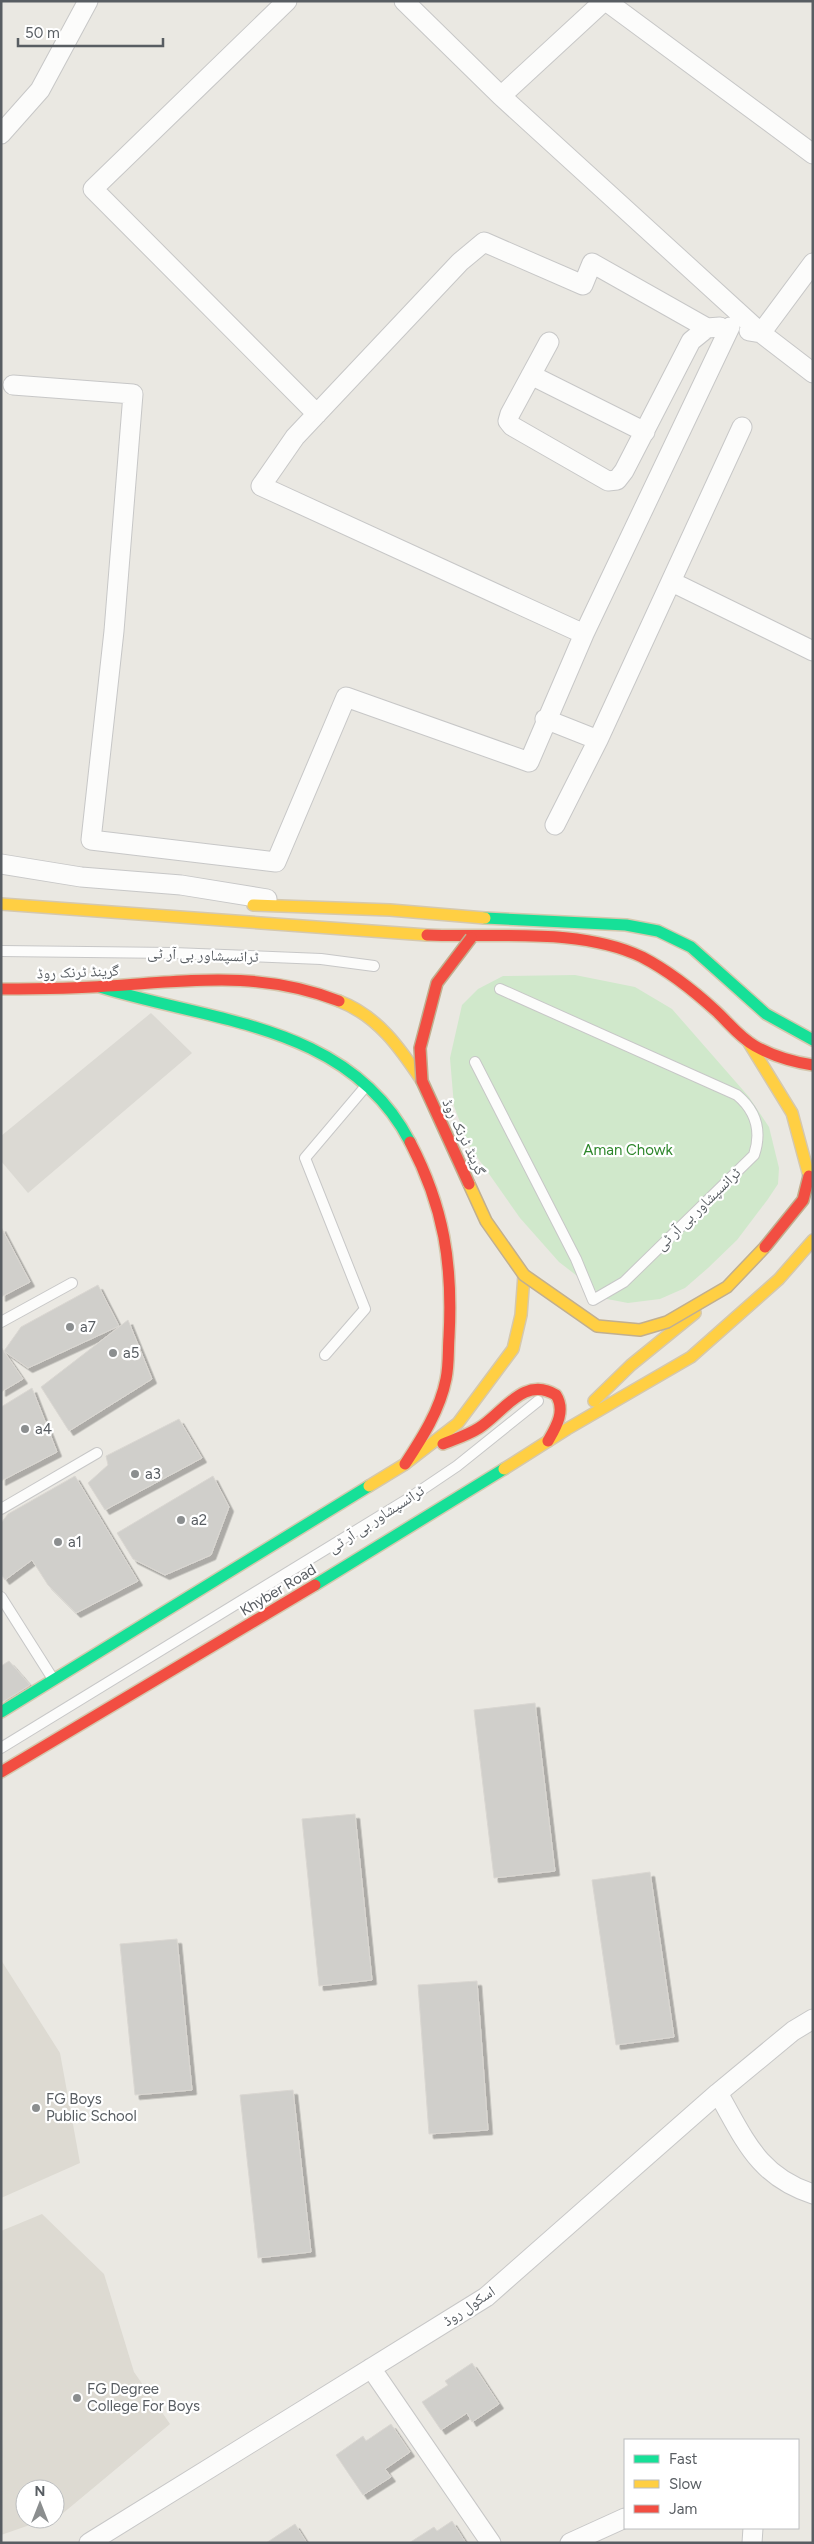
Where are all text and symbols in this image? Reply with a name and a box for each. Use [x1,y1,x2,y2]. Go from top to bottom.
scale bar [18,15,162,47]
text: 50 m [25,24,60,42]
street label: ٹرانسپشاور بی آر ٹی [147,944,259,967]
street label: گرینڈ ٹرنک روڈ [37,962,120,982]
street label: گرینڈ ٹرنک روڈ [438,1096,490,1178]
park label: Aman Chowk [583,1141,673,1159]
street label: ٹرانسپشاور بی آر ٹی [652,1164,745,1255]
place label: a7 [80,1318,96,1336]
marker: a7 [64,1321,76,1333]
place label: a5 [123,1344,139,1362]
marker: a5 [107,1347,119,1359]
place label: a4 [35,1420,52,1438]
marker: a4 [19,1423,31,1435]
place label: a3 [145,1465,161,1483]
marker: a3 [129,1468,141,1480]
street label: ٹرانسپشاور بی آر ٹی [324,1481,428,1558]
place label: a2 [191,1511,207,1529]
marker: a2 [175,1514,187,1526]
place label: a1 [68,1533,82,1551]
marker: a1 [52,1536,64,1548]
street label: Khyber Road [237,1560,319,1620]
place label: FG Boys Public School [46,2090,137,2125]
marker: FG Boys Public School [30,2102,42,2114]
street label: اسکول روڈ [440,2282,499,2331]
place label: FG Degree College For Boys [87,2380,200,2415]
marker: FG Degree College For Boys [71,2392,83,2404]
legend [624,2439,799,2529]
text: Fast [669,2450,698,2468]
text: Slow [669,2475,702,2493]
north arrow [15,2479,65,2529]
text: N [35,2483,45,2500]
text: Jam [669,2500,697,2518]

